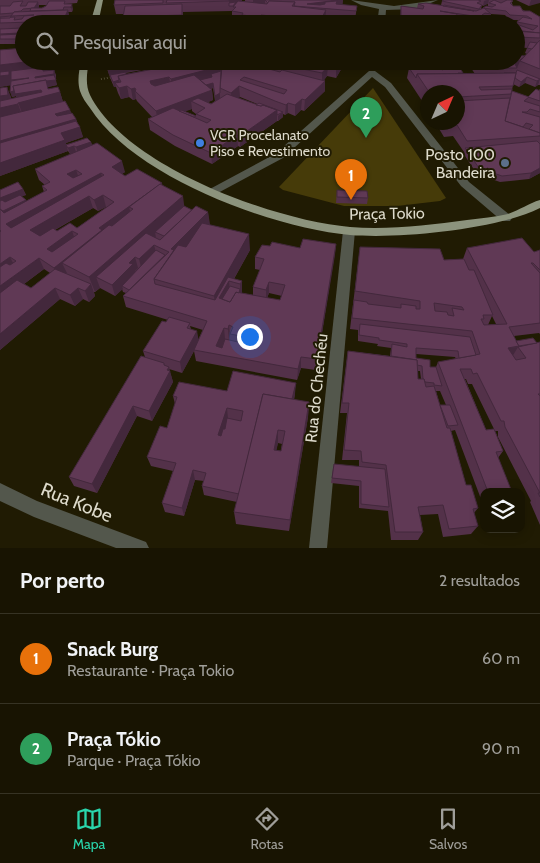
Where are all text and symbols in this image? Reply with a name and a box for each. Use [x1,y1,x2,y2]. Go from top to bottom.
search box [15,15,525,70]
icon: search [33,29,61,57]
text: Pesquisar aqui [73,31,187,54]
north arrow [420,85,465,130]
pin: 2 [350,97,382,138]
place label: VCR Procelanato Piso e Revestimento [210,126,330,160]
marker: VCR Procelanato Piso e Revestimento [194,137,206,149]
place label: Posto 100 Bandeira [425,145,495,182]
marker: Posto 100 Bandeira [499,157,511,169]
pin: 1 [335,159,367,200]
street label: Praça Tokio [349,203,425,224]
your location [237,324,263,350]
street label: Rua do Chechéu [301,333,332,444]
street label: Rua Kobe [38,478,116,527]
map controls [480,488,525,533]
button: layers [480,488,525,533]
text: Por perto [20,568,105,593]
text: 2 resultados [439,571,520,590]
text: Snack Burg [67,638,158,661]
text: 1 [33,649,39,668]
text: 60 m [482,649,520,668]
text: Restaurante · Praça Tokio [67,661,234,680]
text: Praça Tókio [67,728,161,751]
text: 2 [32,739,40,758]
text: 90 m [482,739,520,758]
text: Parque · Praça Tókio [67,751,201,770]
tab: Mapa [73,805,105,853]
tab: Rotas [251,805,284,853]
tab: Salvos [429,805,467,853]

